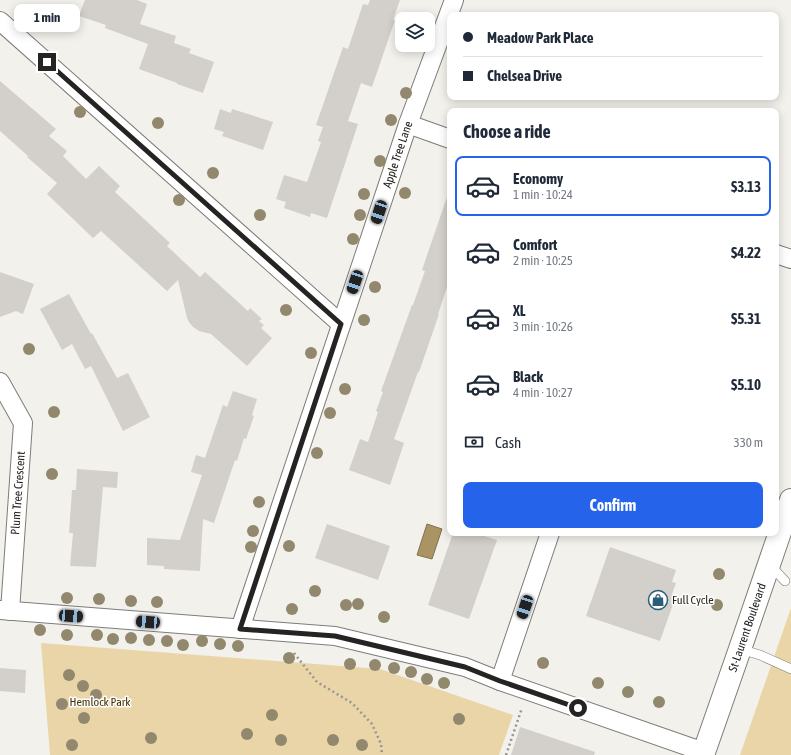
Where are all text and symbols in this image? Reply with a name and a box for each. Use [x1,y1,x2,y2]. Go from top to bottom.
callout: 1 min [14,4,80,32]
text: 1 min [34,10,60,25]
map controls [395,12,435,52]
button: layers [395,12,435,52]
text: Meadow Park Place [487,29,594,46]
route end [38,53,56,71]
text: Chelsea Drive [487,67,562,84]
street label: Apple Tree Lane [380,119,415,190]
text: Choose a ride [463,121,551,142]
icon: car [465,168,501,204]
text: Economy [513,170,563,187]
text: $3.13 [731,178,761,195]
text: 1 min · 10:24 [513,187,573,202]
car [370,199,388,225]
icon: car [465,234,501,270]
text: Comfort [513,236,557,253]
text: $4.22 [731,244,761,261]
text: 2 min · 10:25 [513,253,573,268]
car [345,269,365,295]
icon: car [465,300,501,336]
text: XL [513,302,526,319]
text: $5.31 [731,310,761,327]
text: 3 min · 10:26 [513,319,573,334]
icon: car [465,366,501,402]
text: Black [513,368,543,385]
text: $5.10 [731,376,761,393]
text: 4 min · 10:27 [513,385,573,400]
icon: cash [463,431,485,453]
text: Cash [495,434,521,451]
text: 330 m [734,435,763,450]
street label: Plum Tree Crescent [8,450,28,535]
button: Confirm [463,482,763,528]
street label: St-Laurent Boulevard [726,581,769,674]
shop icon: Full Cycle [647,589,669,611]
place label: Full Cycle [672,593,714,607]
car [515,594,535,620]
car [59,609,83,623]
car [136,615,160,629]
park label: Hemlock Park [69,695,131,709]
route start [569,699,587,717]

